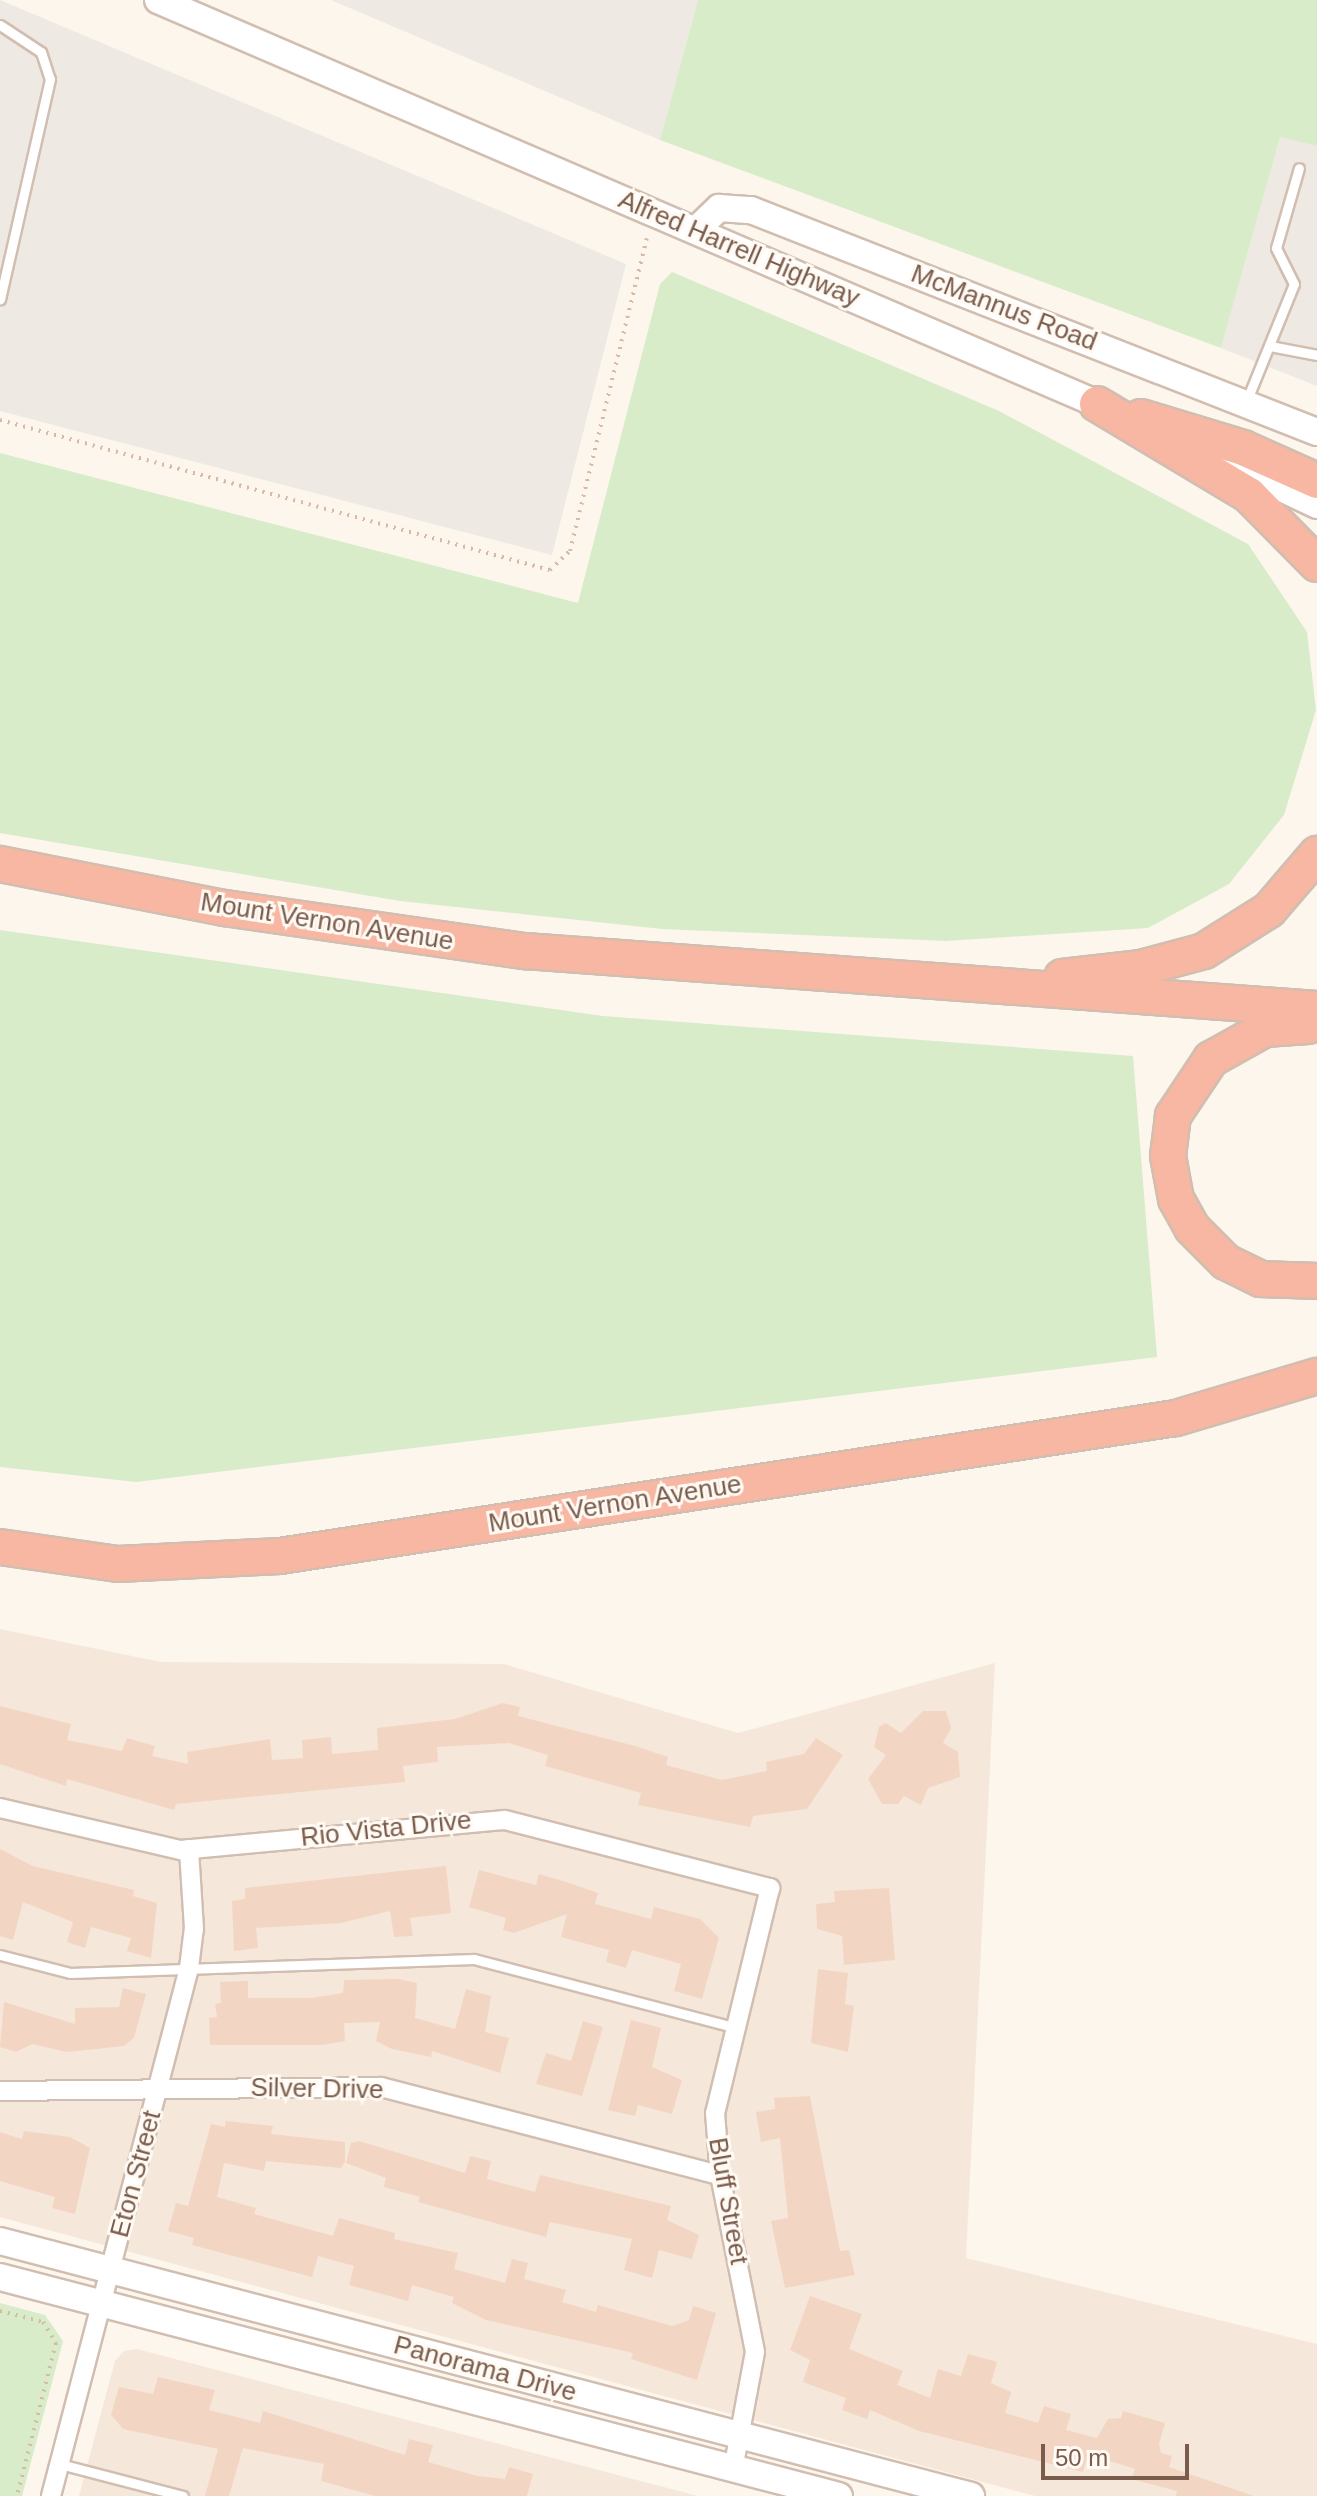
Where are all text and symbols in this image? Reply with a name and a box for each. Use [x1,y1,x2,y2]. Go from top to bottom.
street label: Alfred Harrell Highway [614,184,864,314]
street label: McMannus Road [907,258,1101,358]
street label: Mount Vernon Avenue [198,887,456,957]
street label: Mount Vernon Avenue [486,1469,744,1539]
street label: Rio Vista Drive [299,1805,473,1853]
street label: Silver Drive [250,2072,384,2106]
street label: Eton Street [104,2107,168,2241]
street label: Bluff Street [702,2135,754,2267]
street label: Panorama Drive [390,2330,580,2408]
scale bar [1045,2428,1193,2478]
text: 50 m [1055,2444,1108,2471]

